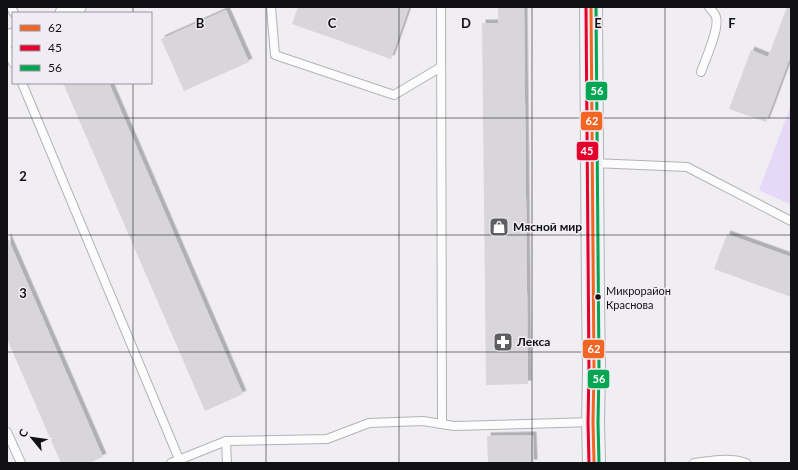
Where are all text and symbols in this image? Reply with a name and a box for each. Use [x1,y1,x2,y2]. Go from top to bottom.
legend [12,12,152,84]
text: B [196,15,205,31]
text: C [328,15,337,31]
text: D [461,15,471,31]
text: E [594,15,602,31]
text: F [728,15,736,31]
text: 62 [48,20,62,35]
text: 45 [48,40,62,55]
text: 56 [48,60,62,75]
line badge: 56 [585,81,608,101]
text: 56 [591,84,604,97]
line badge: 62 [580,111,603,131]
text: 62 [586,114,598,127]
line badge: 45 [576,141,599,161]
text: 45 [581,144,593,157]
text: 2 [19,168,27,184]
shop icon: Мясной мир [488,216,510,238]
place label: Мясной мир [513,219,582,234]
place label: Микрорайон Краснова [606,284,671,311]
text: 3 [19,285,27,301]
marker: Микрорайон Краснова [593,292,603,302]
pharmacy icon: Лекса [492,331,514,353]
place label: Лекса [516,334,550,349]
line badge: 62 [582,339,605,359]
text: 62 [588,342,600,355]
line badge: 56 [587,369,610,389]
text: 56 [593,372,606,385]
north arrow [12,418,52,458]
text: С [15,426,31,439]

